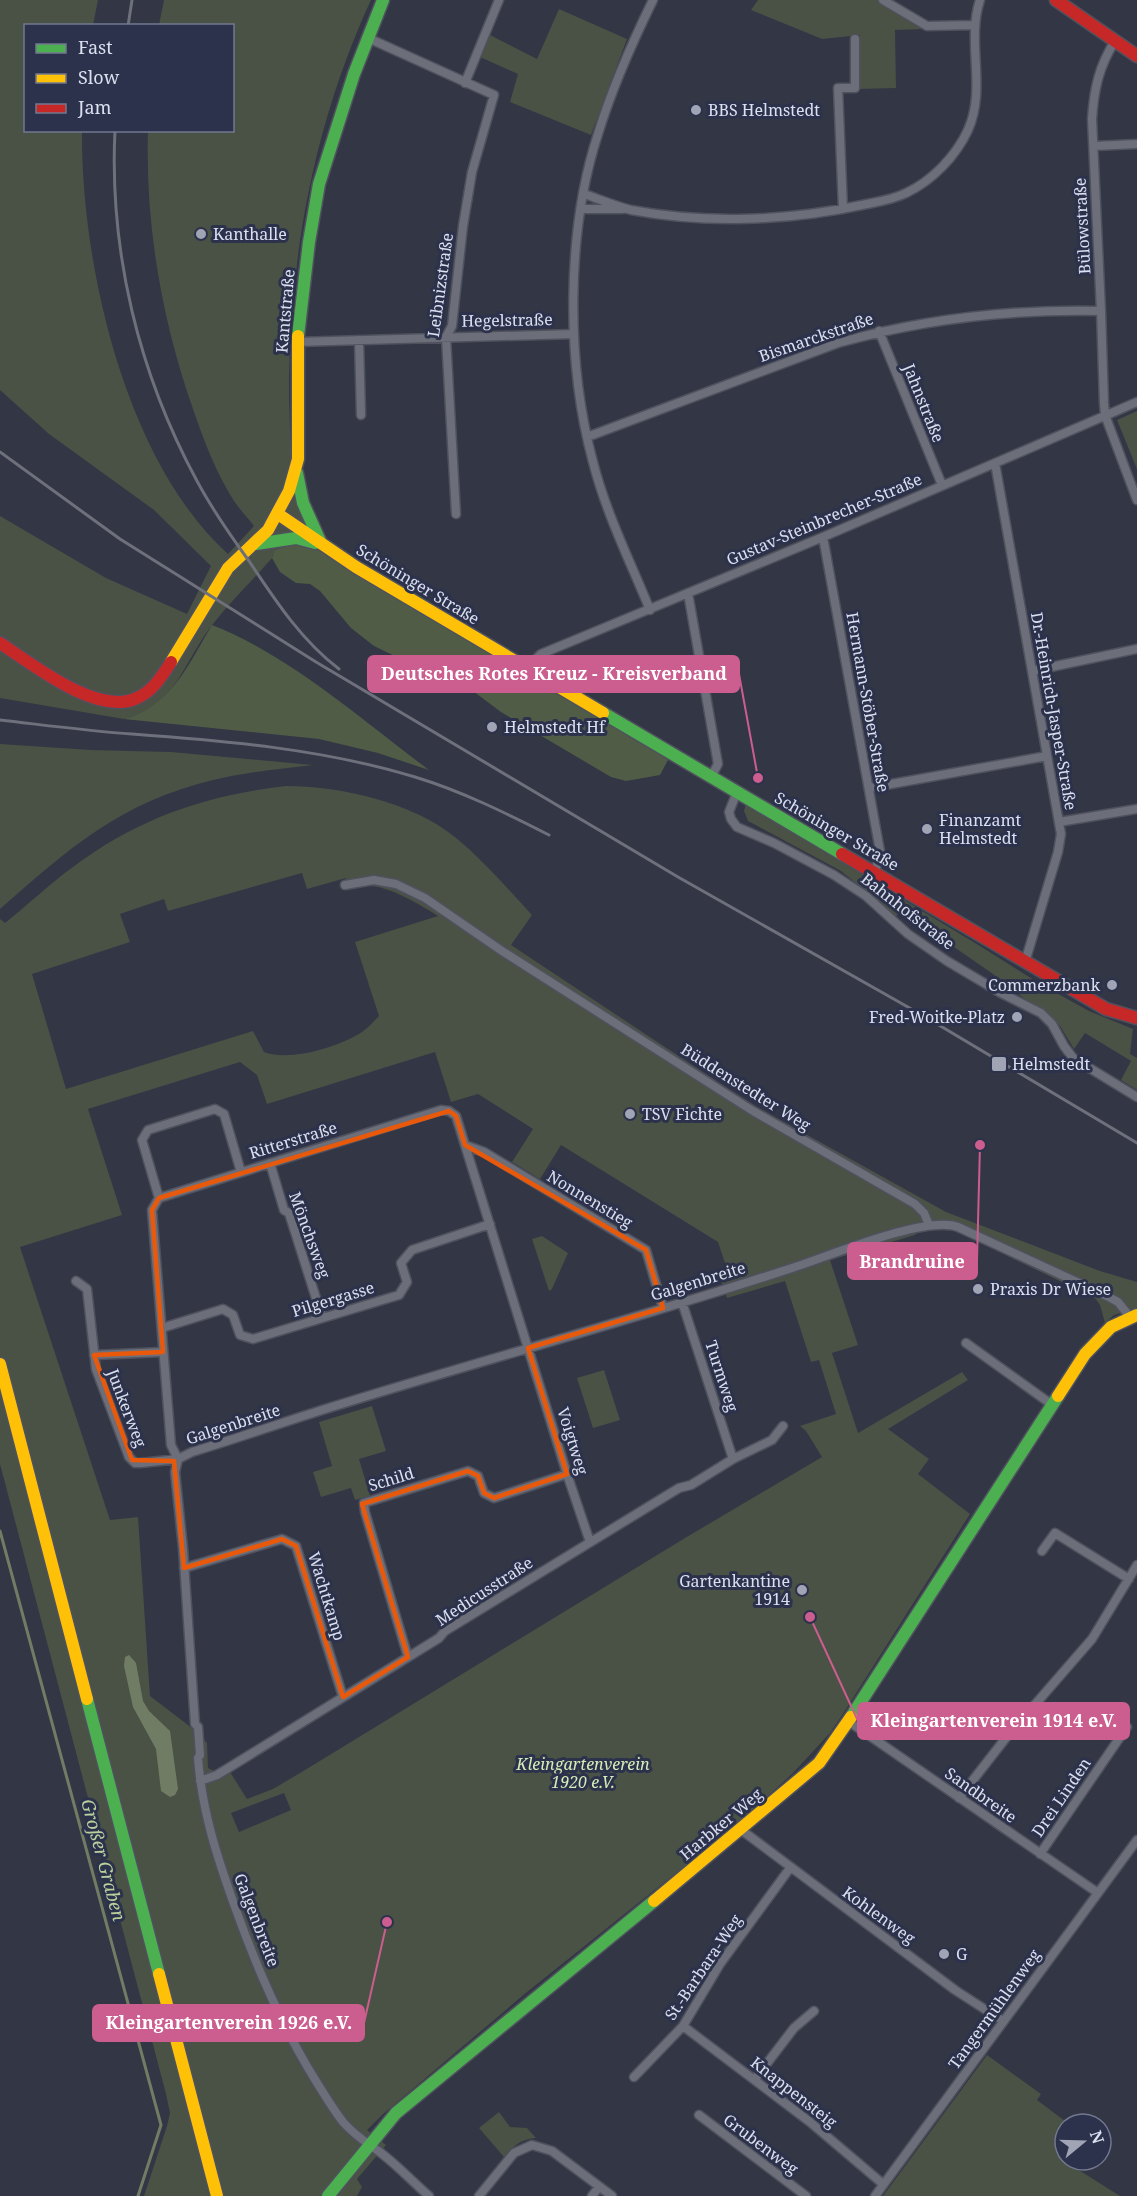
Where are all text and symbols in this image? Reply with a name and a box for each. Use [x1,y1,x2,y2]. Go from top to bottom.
legend [24,24,234,132]
text: Fast [78,35,113,59]
text: Slow [78,65,120,89]
text: Jam [77,95,112,119]
place label: BBS Helmstedt [708,99,820,121]
marker: BBS Helmstedt [689,103,703,117]
street label: Bülowstraße [1068,177,1096,275]
place label: Kanthalle [213,223,287,245]
marker: Kanthalle [194,227,208,241]
street label: Leibnizstraße [422,231,458,339]
street label: Kantstraße [270,268,300,354]
street label: Bismarckstraße [756,307,876,367]
street label: Hegelstraße [461,308,553,332]
street label: Jahnstraße [898,359,950,446]
street label: Gustav-Steinbrecher-Straße [723,468,925,570]
street label: Schöninger Straße [352,538,484,630]
street label: Hermann-Stöber-Straße [841,610,895,794]
street label: Dr.-Heinrich-Jasper-Straße [1026,610,1082,812]
callout: Deutsches Rotes Kreuz - Kreisverband [368,656,739,692]
text: Deutsches Rotes Kreuz - Kreisverband [381,661,727,685]
place label: Helmstedt Hf [504,716,607,738]
marker: Helmstedt Hf [485,720,499,734]
street label: Schöninger Straße [771,786,903,876]
place label: Finanzamt Helmstedt [939,809,1022,849]
marker: Finanzamt Helmstedt [920,822,934,836]
street label: Bahnhofstraße [857,867,959,955]
place label: Commerzbank [988,974,1101,996]
marker: Commerzbank [1105,978,1119,992]
place label: Fred-Woitke-Platz [869,1006,1005,1028]
marker: Fred-Woitke-Platz [1010,1010,1024,1024]
street label: Büddenstedter Weg [677,1038,815,1136]
place label: Helmstedt [1012,1053,1091,1075]
marker: Helmstedt [990,1055,1008,1073]
place label: TSV Fichte [642,1103,722,1125]
marker: TSV Fichte [623,1107,637,1121]
street label: Ritterstraße [246,1116,340,1164]
street label: Nonnenstieg [543,1165,637,1233]
street label: Mönchsweg [284,1189,336,1282]
callout: Brandruine [848,1243,977,1279]
text: Brandruine [859,1249,965,1273]
street label: Galgenbreite [648,1256,748,1306]
street label: Pilgergasse [289,1276,377,1322]
place label: Praxis Dr Wiese [990,1278,1111,1300]
marker: Praxis Dr Wiese [971,1282,985,1296]
street label: Turmweg [700,1338,744,1415]
street label: Junkerweg [102,1365,152,1451]
street label: Galgenbreite [183,1398,283,1450]
street label: Voigtweg [552,1405,594,1478]
street label: Schild [365,1462,417,1496]
street label: Wachtkamp [303,1549,351,1643]
street label: Medicusstraße [431,1551,537,1631]
place label: Gartenkantine 1914 [679,1570,790,1610]
marker: Gartenkantine 1914 [795,1583,809,1597]
callout: Kleingartenverein 1914 e.V. [858,1703,1129,1739]
text: Kleingartenverein 1914 e.V. [871,1708,1117,1732]
park label: Kleingartenverein 1920 e.V. [515,1753,650,1793]
street label: Drei Linden [1026,1753,1096,1841]
street label: Sandbreite [941,1762,1021,1828]
street label: Harbker Weg [675,1783,767,1865]
water label: Großer Graben [76,1796,132,1924]
street label: Galgenbreite [229,1870,285,1970]
street label: Kohlenweg [838,1881,920,1949]
street label: St.-Barbara-Weg [659,1909,747,2024]
place label: G [956,1943,968,1965]
street label: Tangermühlenweg [943,1944,1045,2074]
marker: G [937,1947,951,1961]
callout: Kleingartenverein 1926 e.V. [93,2005,364,2041]
text: Kleingartenverein 1926 e.V. [106,2010,352,2034]
street label: Knappensteig [746,2051,842,2133]
street label: Grubenweg [719,2108,803,2180]
north arrow [1053,2112,1113,2172]
text: N [1085,2128,1110,2147]

